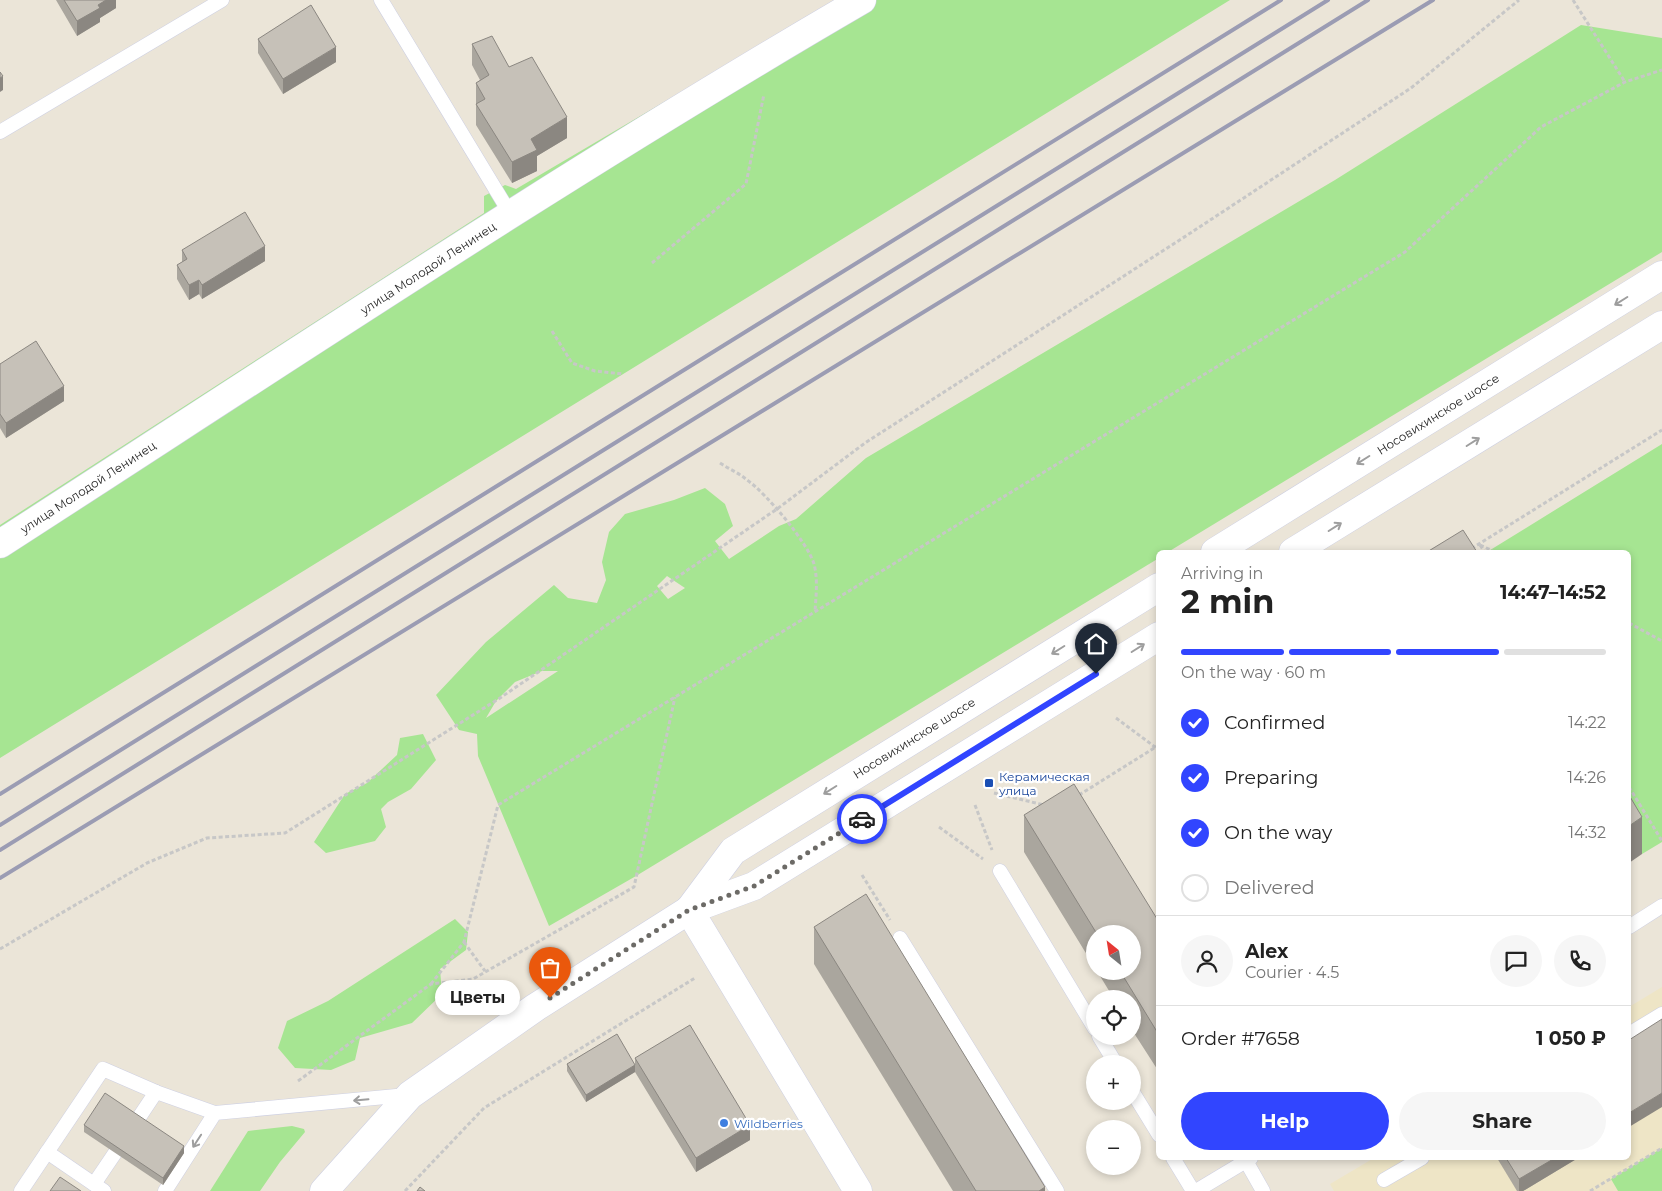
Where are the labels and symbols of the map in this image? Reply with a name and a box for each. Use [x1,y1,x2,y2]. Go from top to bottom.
street label: улица Молодой Ленинец [357,218,499,318]
one-way arrow [1614,296,1628,306]
street label: Носовихинское шоссе [1374,370,1502,458]
one-way arrow [1466,436,1480,447]
street label: улица Молодой Ленинец [17,437,159,537]
one-way arrow [1357,456,1371,466]
one-way arrow [1327,521,1341,531]
pin [1075,623,1117,674]
one-way arrow [1131,643,1145,653]
one-way arrow [1051,645,1065,655]
street label: Носовихинское шоссе [850,694,978,782]
place label: Керамическая улица [998,769,1090,798]
marker: Керамическая улица [983,777,995,789]
one-way arrow [824,786,838,796]
courier [837,794,887,844]
north arrow [1086,925,1141,980]
pin [529,947,571,998]
callout: Цветы [435,980,520,1016]
one-way arrow [354,1095,370,1104]
place label: Wildberries [734,1116,803,1131]
marker: Wildberries [718,1117,730,1129]
one-way arrow [192,1134,202,1148]

